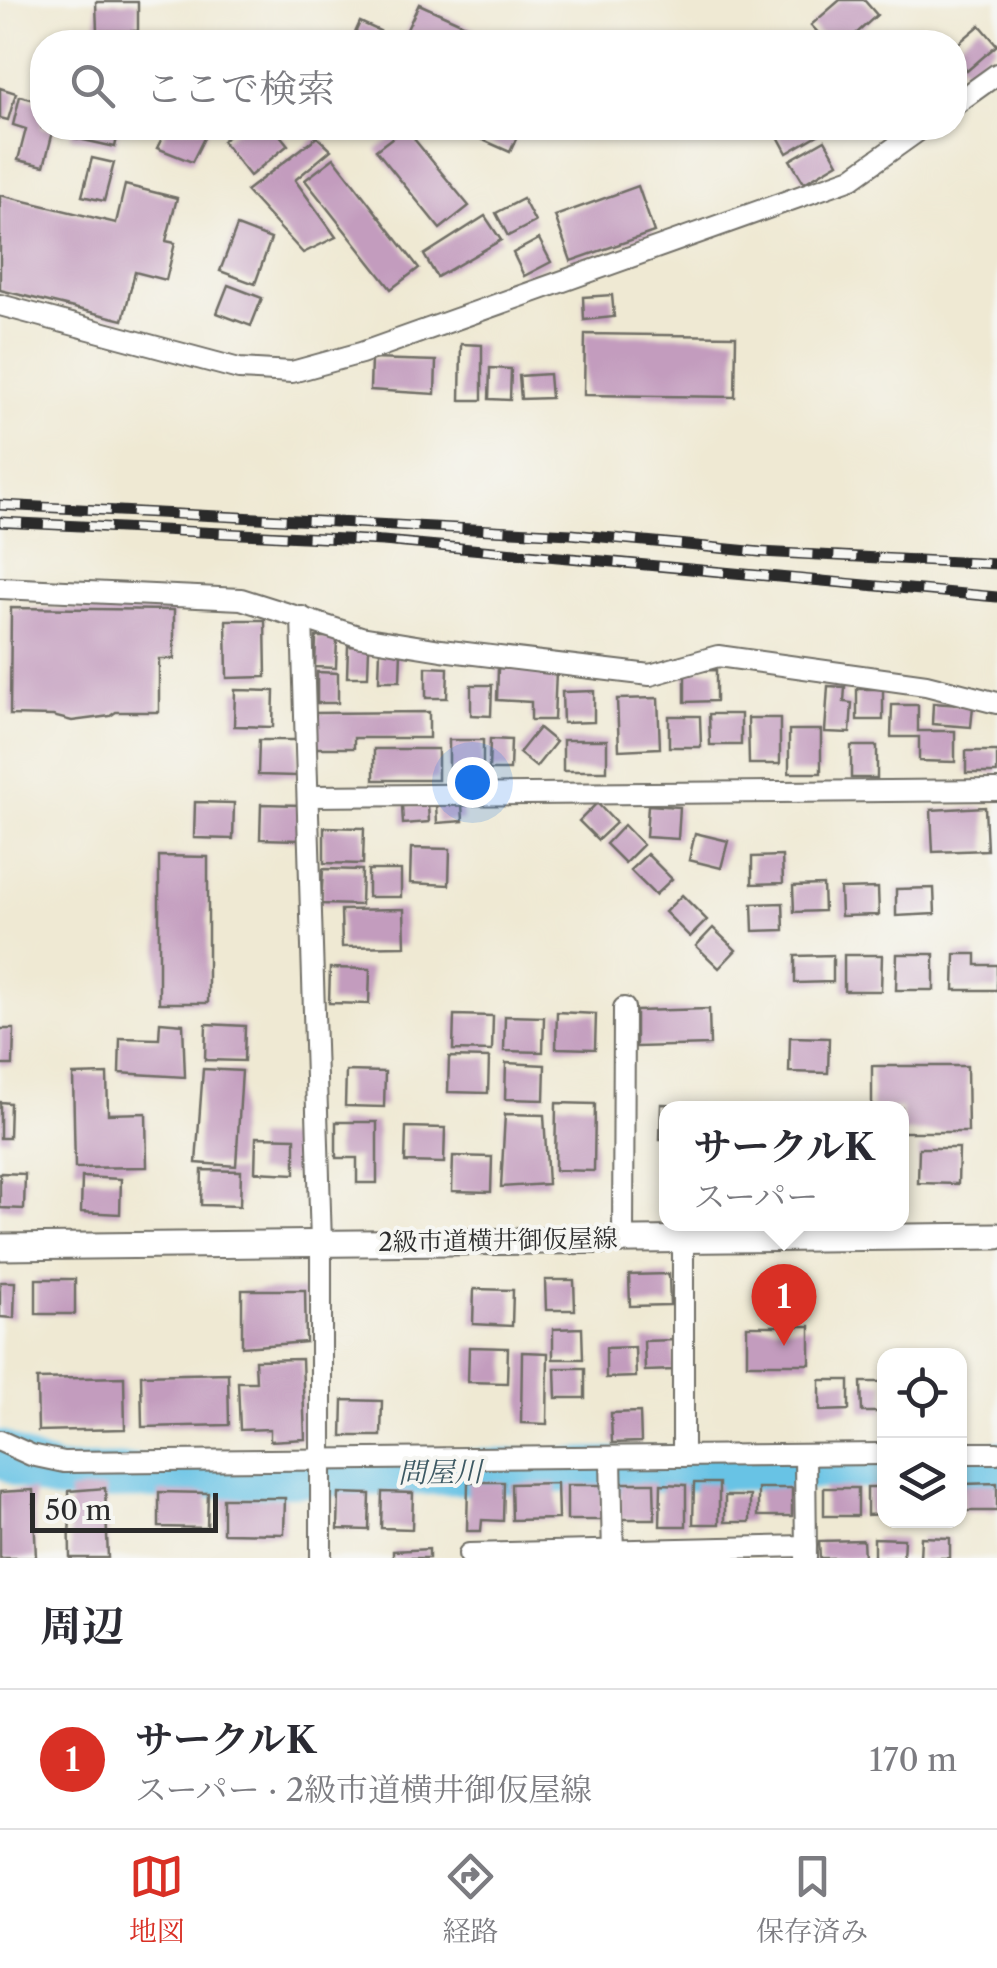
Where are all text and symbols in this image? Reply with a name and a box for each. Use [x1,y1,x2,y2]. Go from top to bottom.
search box [30,30,967,140]
icon: search [65,58,120,113]
text: ここで検索 [145,65,335,112]
your location [447,757,498,808]
popup [659,1101,909,1231]
text: サークルK [693,1123,875,1170]
text: スーパー [693,1177,818,1216]
street label: 2級市道横井御仮屋線 [378,1223,618,1258]
pin: 1 [752,1264,816,1346]
map controls [877,1348,967,1528]
button: locate [877,1348,967,1438]
button: layers [877,1438,967,1528]
water label: 問屋川 [398,1454,485,1490]
scale bar [30,1488,218,1532]
text: 50 m [45,1493,112,1527]
text: 周辺 [40,1600,124,1652]
text: サークルK [135,1716,316,1763]
text: 1 [65,1740,80,1779]
text: 170 m [869,1740,957,1779]
text: スーパー · 2級市道横井御仮屋線 [135,1770,592,1809]
tab: 地図 [129,1849,185,1949]
tab: 経路 [442,1849,498,1949]
tab: 保存済み [756,1849,868,1949]

